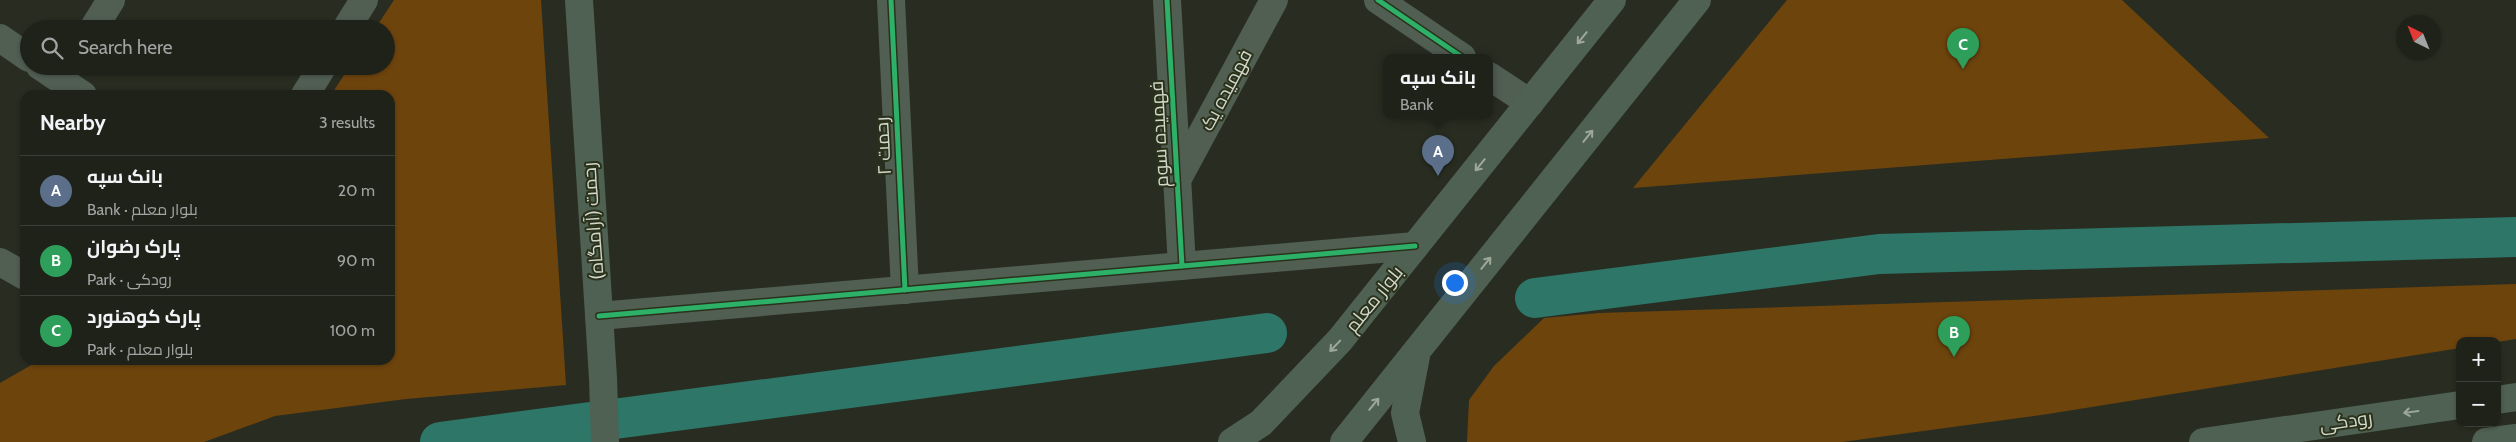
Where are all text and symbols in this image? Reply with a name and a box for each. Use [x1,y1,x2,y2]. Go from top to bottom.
north arrow [2396,15,2441,60]
search box [20,20,395,75]
pin: C [1947,28,1979,69]
one-way arrow [1577,31,1587,45]
icon: search [38,34,66,62]
text: Search here [78,36,172,59]
street label: فهمیده یک [1195,45,1257,135]
popup [1383,54,1493,119]
text: بانک سپه [1400,66,1476,89]
street label: فهمیده سوم [1145,80,1175,188]
text: Bank [1400,95,1433,114]
text: Nearby [40,110,106,135]
text: 3 results [319,113,375,132]
street label: رحمت ۲ [870,116,896,176]
one-way arrow [1582,130,1593,143]
pin: A [1422,135,1454,176]
one-way arrow [1475,158,1486,171]
street label: رحمت (آرامگاه) [577,162,609,280]
text: بانک سپه [87,165,163,188]
text: A [51,181,61,200]
text: 20 m [338,181,375,200]
text: Bank · بلوار معلم [87,200,198,219]
text: پارک رضوان [87,235,180,258]
text: B [51,251,61,270]
text: 90 m [337,251,375,270]
one-way arrow [1481,257,1492,270]
street label: بلوار معلم [1340,261,1409,338]
text: Park · رودکی [87,270,172,289]
your location [1442,270,1468,296]
text: پارک کوهنورد [87,305,201,328]
pin: B [1938,316,1970,357]
text: C [51,321,61,340]
text: 100 m [330,321,375,340]
map controls [2456,337,2501,427]
button: + [2456,337,2501,382]
text: Park · بلوار معلم [87,340,193,359]
one-way arrow [1329,340,1341,352]
button: − [2456,382,2501,427]
one-way arrow [1369,398,1380,411]
street label: رودکی [2318,406,2374,436]
one-way arrow [2404,407,2420,417]

